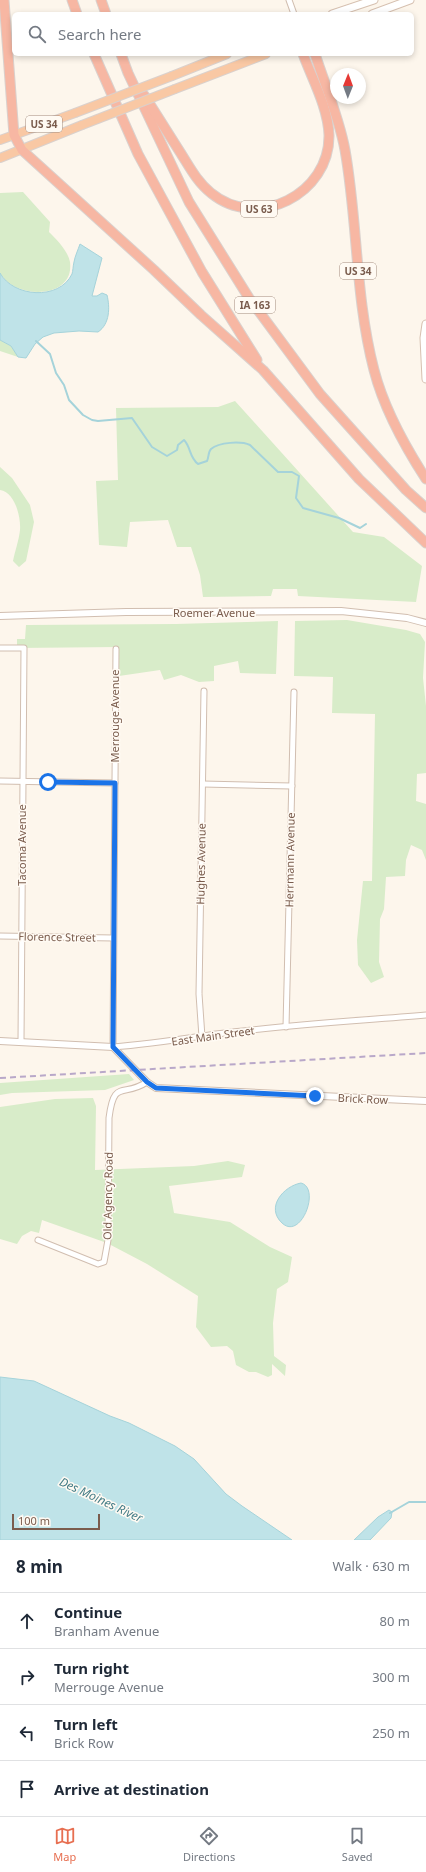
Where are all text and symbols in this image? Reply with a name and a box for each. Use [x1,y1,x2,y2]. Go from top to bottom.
search box [12,12,414,56]
icon: search [26,23,48,45]
text: Search here [58,24,141,44]
north arrow [330,68,366,104]
road number: US 34 [26,116,62,132]
road number: US 63 [241,201,277,217]
road number: US 34 [340,263,376,279]
road number: IA 163 [235,297,275,313]
street label: Roemer Avenue [173,605,255,620]
street label: Merrouge Avenue [107,670,122,762]
route start [39,773,57,791]
street label: Tacoma Avenue [14,804,29,886]
street label: Herrmann Avenue [281,812,298,908]
street label: Hughes Avenue [192,823,209,905]
street label: Florence Street [18,928,96,945]
street label: East Main Street [170,1022,255,1049]
route end [306,1087,324,1105]
street label: Brick Row [337,1090,389,1107]
street label: Old Agency Road [99,1152,116,1240]
water label: Des Moines River [57,1473,147,1527]
scale bar [12,1512,100,1531]
text: 100 m [18,1513,50,1528]
text: 8 min [16,1555,63,1578]
text: Walk · 630 m [332,1557,410,1575]
text: Continue [54,1602,122,1622]
icon: ahead [16,1610,38,1632]
text: 80 m [380,1612,410,1630]
text: Branham Avenue [54,1622,159,1640]
text: Turn right [54,1658,129,1678]
icon: right [16,1666,38,1688]
text: 300 m [372,1668,410,1686]
text: Merrouge Avenue [54,1678,164,1696]
text: Turn left [54,1714,118,1734]
icon: left [16,1722,38,1744]
text: 250 m [372,1724,410,1742]
text: Brick Row [54,1734,114,1752]
icon: arrive [16,1778,38,1800]
text: Arrive at destination [54,1779,209,1799]
tab: Map [53,1825,76,1864]
tab: Directions [183,1825,235,1864]
tab: Saved [342,1825,373,1864]

